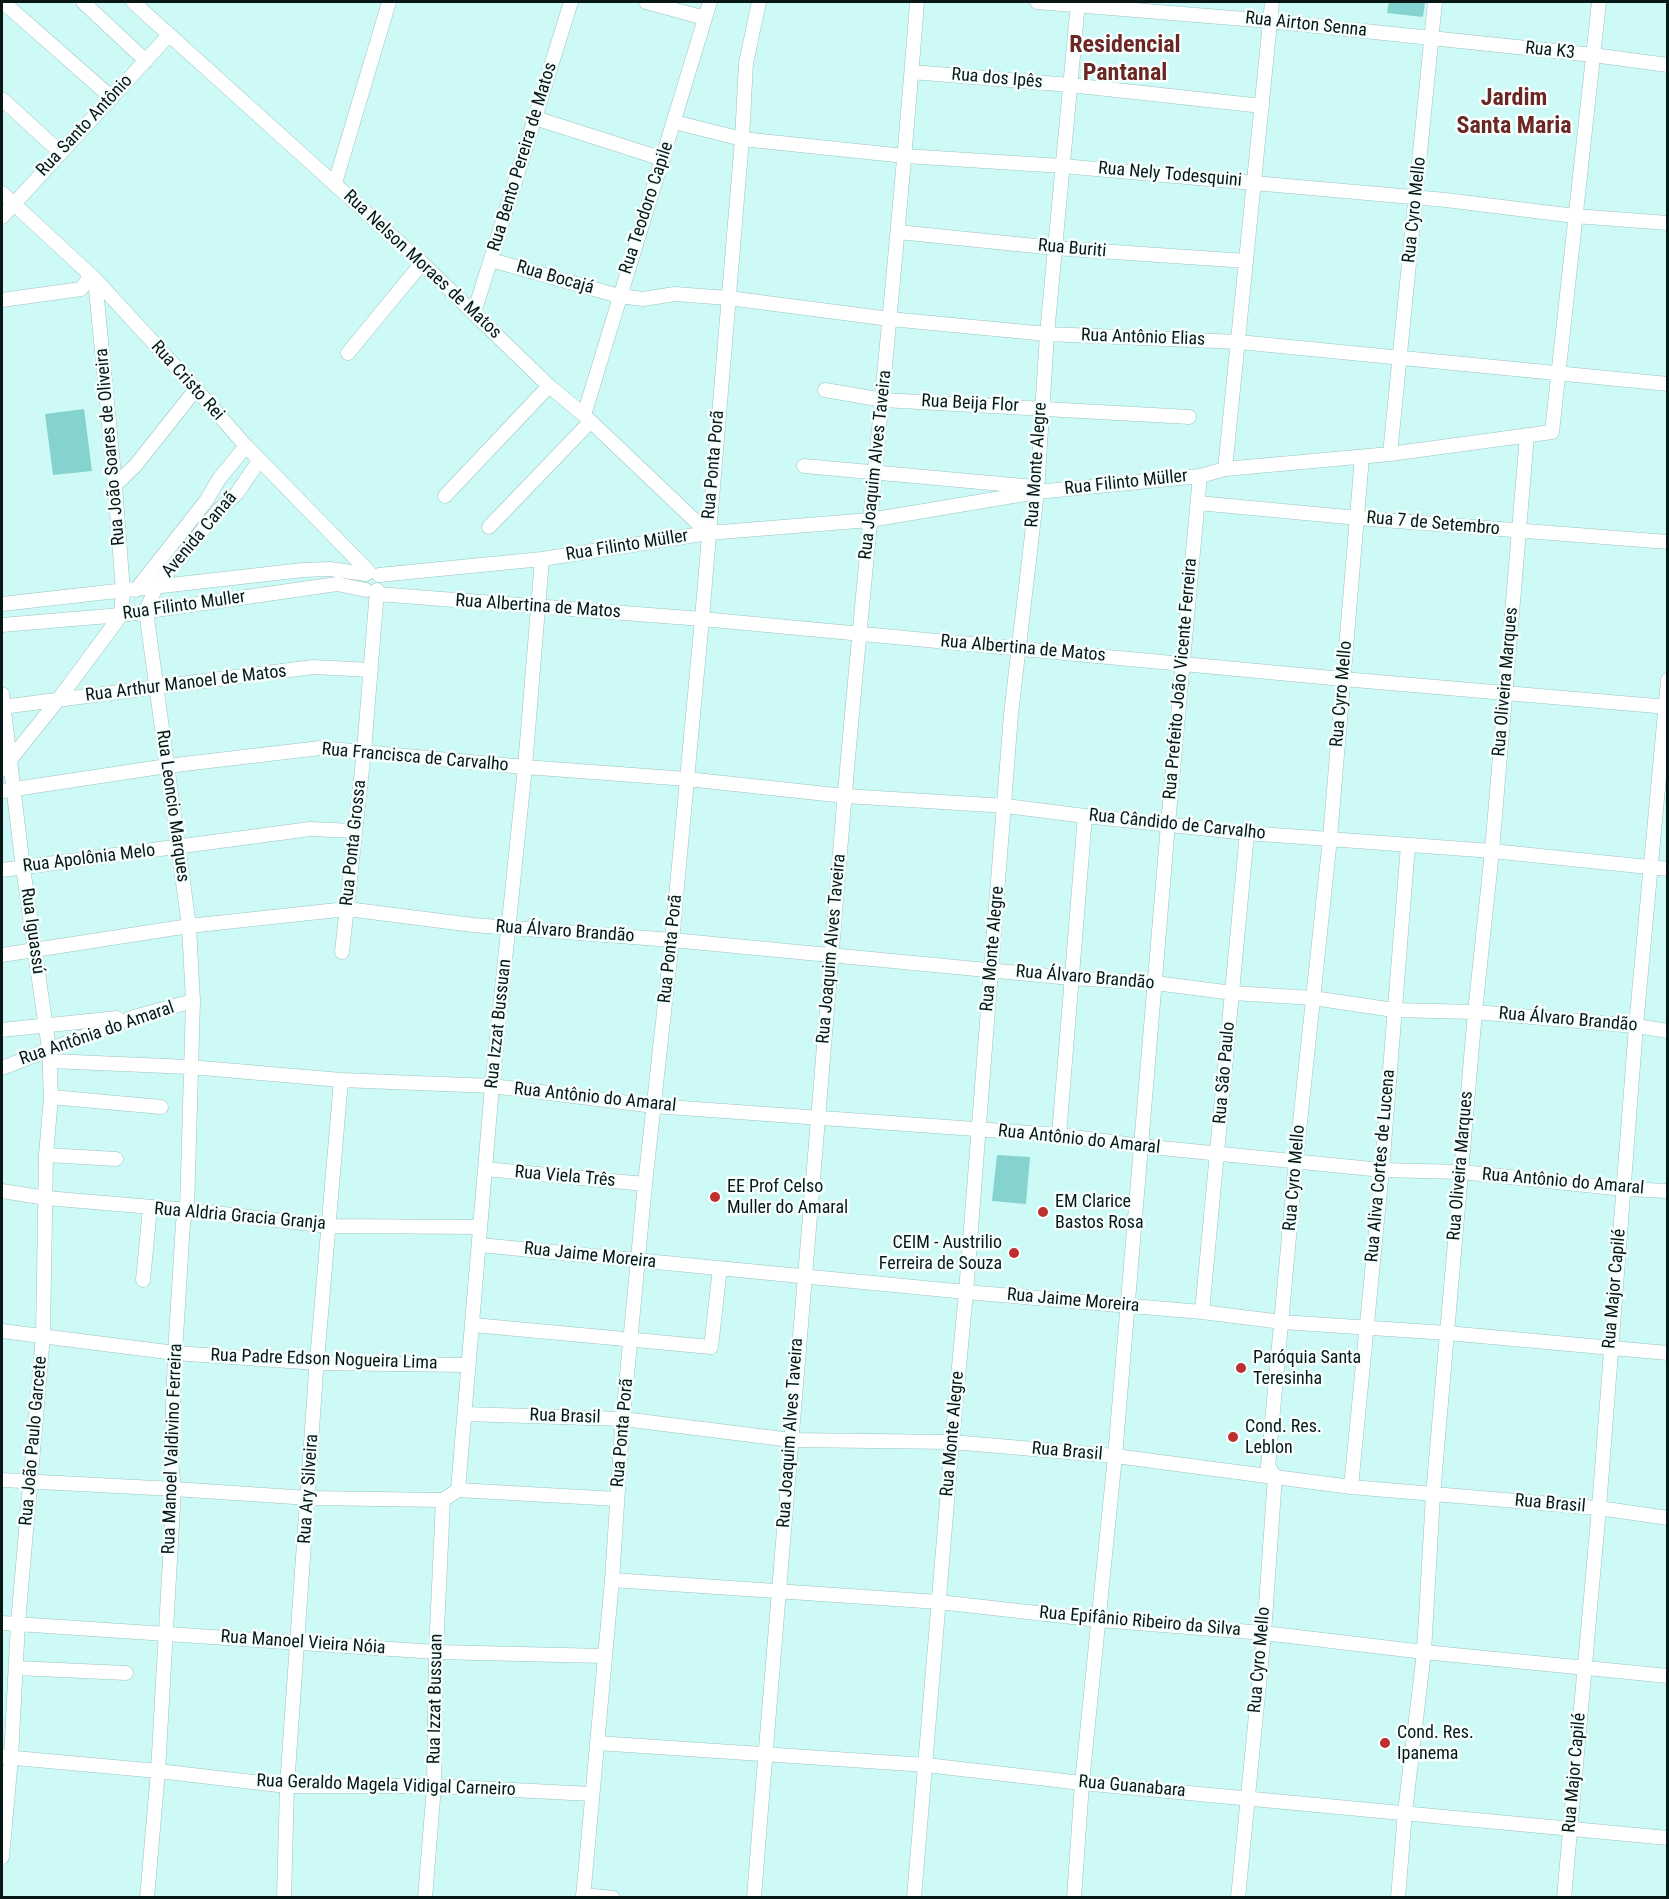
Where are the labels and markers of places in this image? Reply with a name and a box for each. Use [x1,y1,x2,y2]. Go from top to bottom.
place label: EE Prof Celso Muller do Amaral [727,1176,848,1218]
marker: EE Prof Celso Muller do Amaral [708,1190,722,1204]
place label: EM Clarice Bastos Rosa [1055,1191,1144,1234]
marker: EM Clarice Bastos Rosa [1036,1205,1050,1219]
place label: CEIM - Austrilio Ferreira de Souza [879,1232,1002,1274]
marker: CEIM - Austrilio Ferreira de Souza [1007,1246,1021,1260]
place label: Paróquia Santa Teresinha [1253,1347,1361,1390]
marker: Paróquia Santa Teresinha [1234,1361,1248,1375]
place label: Cond. Res. Leblon [1245,1416,1322,1458]
marker: Cond. Res. Leblon [1226,1430,1240,1444]
place label: Cond. Res. Ipanema [1397,1722,1474,1764]
marker: Cond. Res. Ipanema [1378,1736,1392,1750]

